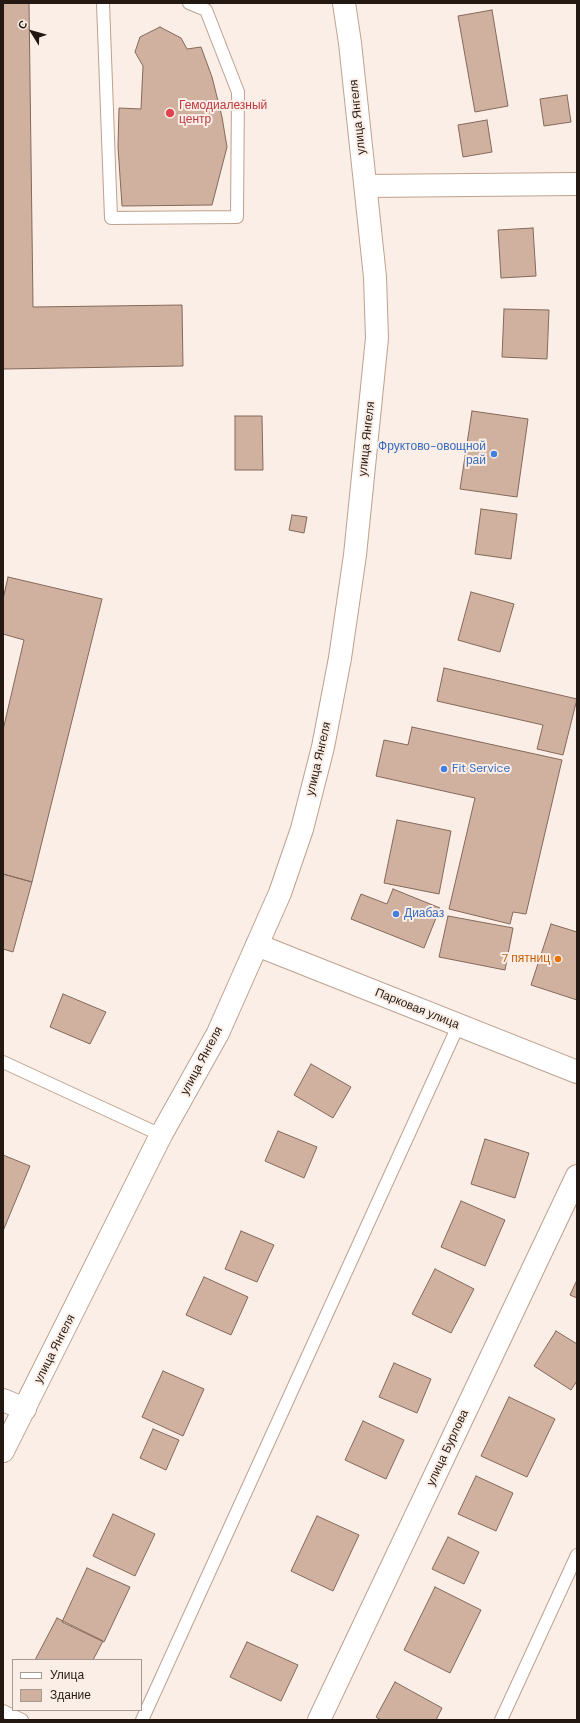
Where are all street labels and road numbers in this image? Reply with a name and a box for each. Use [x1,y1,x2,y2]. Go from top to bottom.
street label: улица Янгеля [347,79,369,155]
street label: улица Янгеля [356,401,378,477]
street label: улица Янгеля [304,721,334,797]
street label: Парковая улица [373,986,461,1032]
street label: улица Янгеля [178,1024,226,1098]
street label: улица Янгеля [31,1312,79,1386]
street label: улица Бурлова [424,1408,472,1488]

